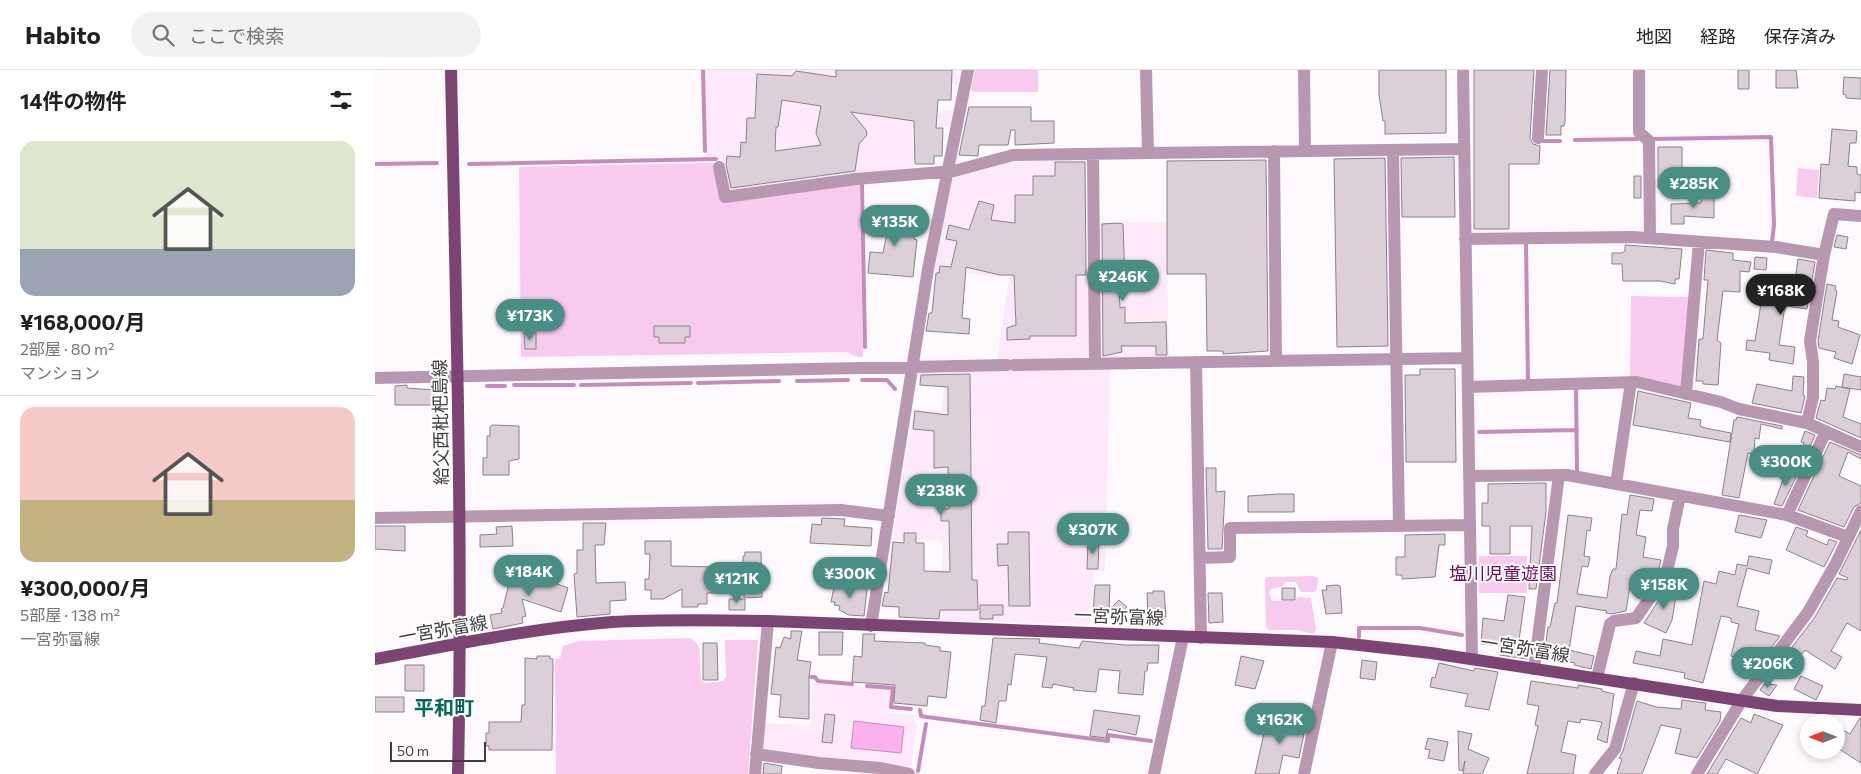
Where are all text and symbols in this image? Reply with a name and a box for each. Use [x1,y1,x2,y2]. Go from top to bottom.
search box [131,12,481,57]
text: Habito [25,20,101,49]
icon: search [149,21,177,49]
text: ここで検索 [189,24,284,47]
text: 地図 [1636,25,1672,47]
text: 経路 [1700,25,1736,47]
text: 保存済み [1764,25,1836,47]
icon: filters [327,86,355,114]
text: 14件の物件 [20,88,126,113]
pin: ¥285K [1659,166,1729,209]
text: ¥285K [1669,173,1719,192]
icon: home [143,174,233,264]
pin: ¥135K [860,204,930,247]
text: ¥135K [871,211,919,230]
pin: ¥246K [1088,260,1158,302]
text: ¥246K [1098,266,1148,285]
pin: ¥168K [1746,274,1816,316]
text: ¥168K [1757,280,1805,299]
pin: ¥173K [495,298,565,341]
text: ¥173K [507,305,553,324]
text: ¥168,000/月 [20,309,146,334]
text: 2部屋 · 80 m² [20,339,114,358]
street label: 給父西枇杷島線 [428,359,452,485]
text: マンション [20,363,100,382]
icon: home [143,439,233,529]
pin: ¥300K [1751,444,1821,487]
text: ¥300K [1760,451,1812,470]
pin: ¥238K [906,474,976,516]
text: ¥238K [916,480,966,499]
pin: ¥307K [1058,512,1128,555]
text: ¥307K [1068,519,1118,538]
pin: ¥184K [494,554,564,597]
pin: ¥300K [815,556,885,599]
text: ¥184K [505,561,553,580]
pin: ¥121K [702,562,772,604]
park label: 塩川児童遊園 [1449,562,1557,584]
text: ¥300K [824,563,876,582]
text: ¥121K [715,568,760,587]
pin: ¥158K [1629,568,1699,610]
text: ¥158K [1640,574,1688,593]
text: ¥300,000/月 [20,575,150,600]
street label: 一宮弥富線 [1074,603,1164,629]
text: 5部屋 · 138 m² [20,605,120,624]
street label: 一宮弥富線 [397,610,489,648]
text: 一宮弥富線 [20,629,100,648]
street label: 一宮弥富線 [1479,630,1571,666]
pin: ¥206K [1733,646,1803,689]
text: ¥206K [1743,653,1794,672]
district label: 平和町 [414,695,474,719]
pin: ¥162K [1245,702,1315,745]
text: ¥162K [1256,709,1304,728]
north arrow [1800,714,1845,759]
map controls [1800,714,1845,759]
scale bar [390,739,486,762]
text: 50 m [397,742,429,759]

